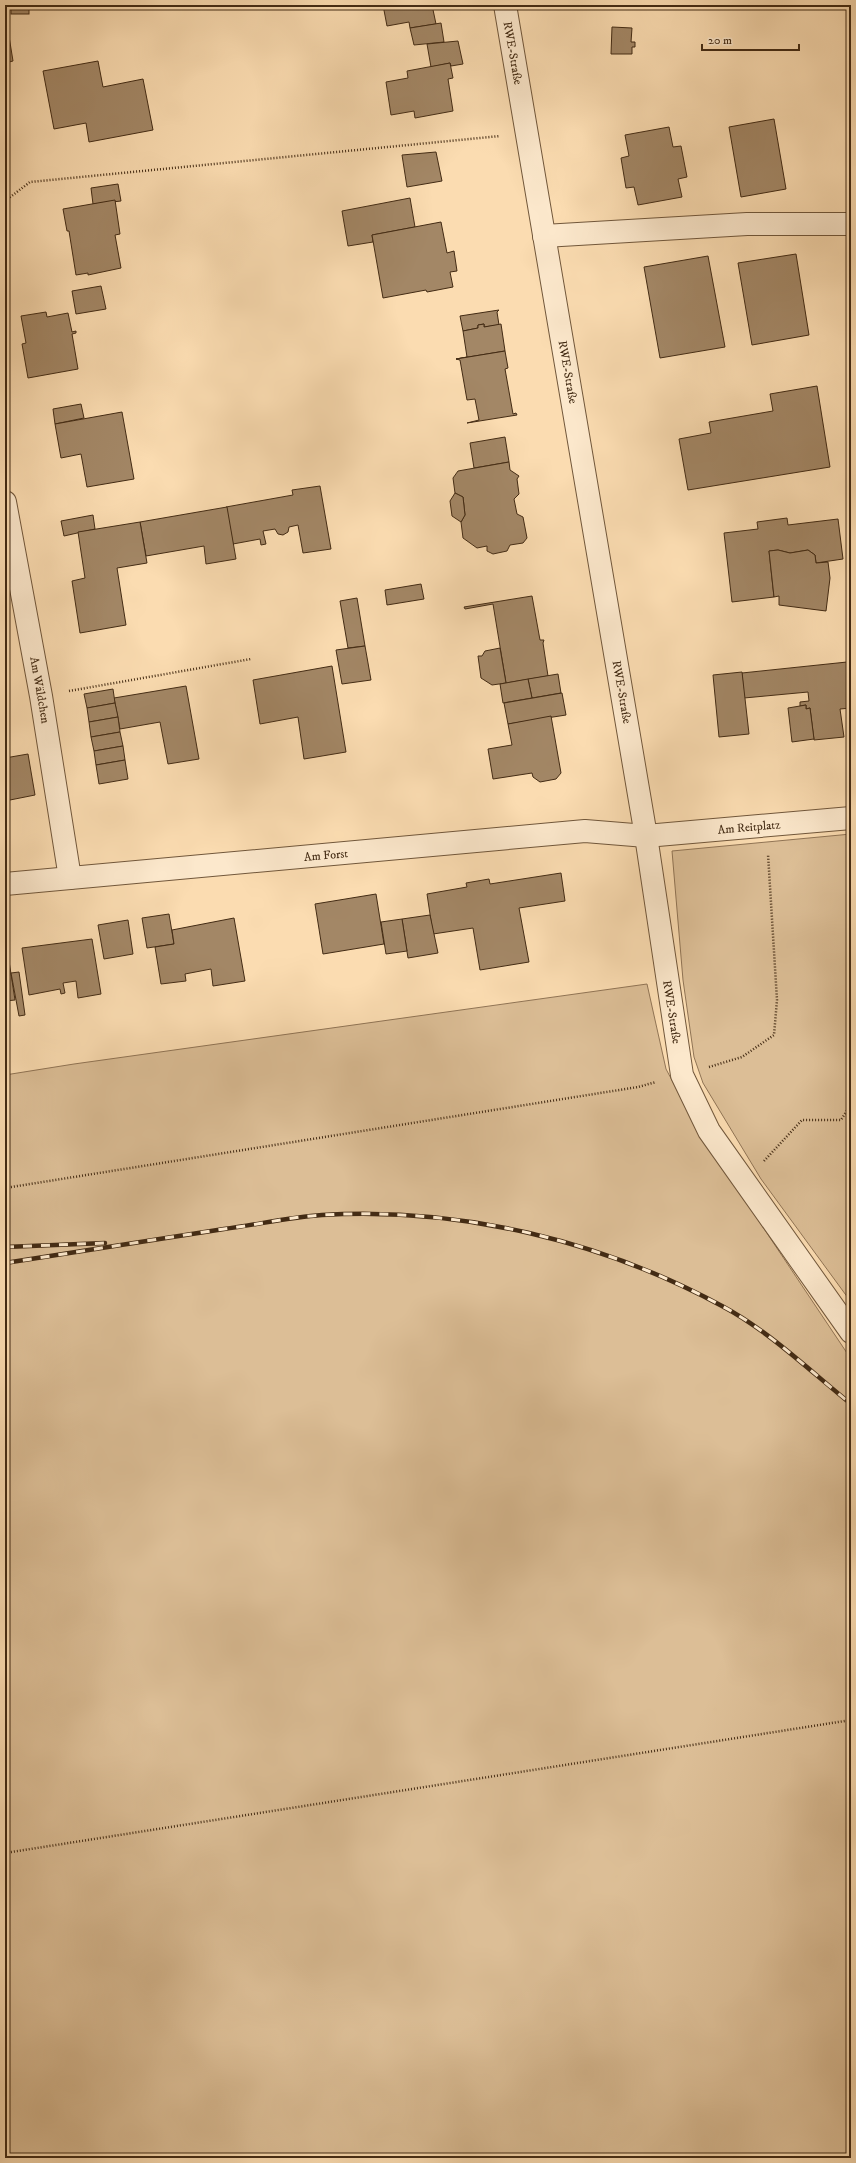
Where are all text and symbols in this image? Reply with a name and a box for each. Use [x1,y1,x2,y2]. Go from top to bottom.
street label: RWE-Straße [500,20,525,86]
scale bar [702,26,799,52]
text: 20 m [708,33,732,48]
street label: RWE-Straße [555,339,580,405]
street label: Am Wäldchen [26,656,53,725]
street label: RWE-Straße [609,659,634,725]
street label: Am Reitplatz [717,817,781,838]
street label: Am Forst [303,846,349,865]
street label: RWE-Straße [659,979,684,1045]

